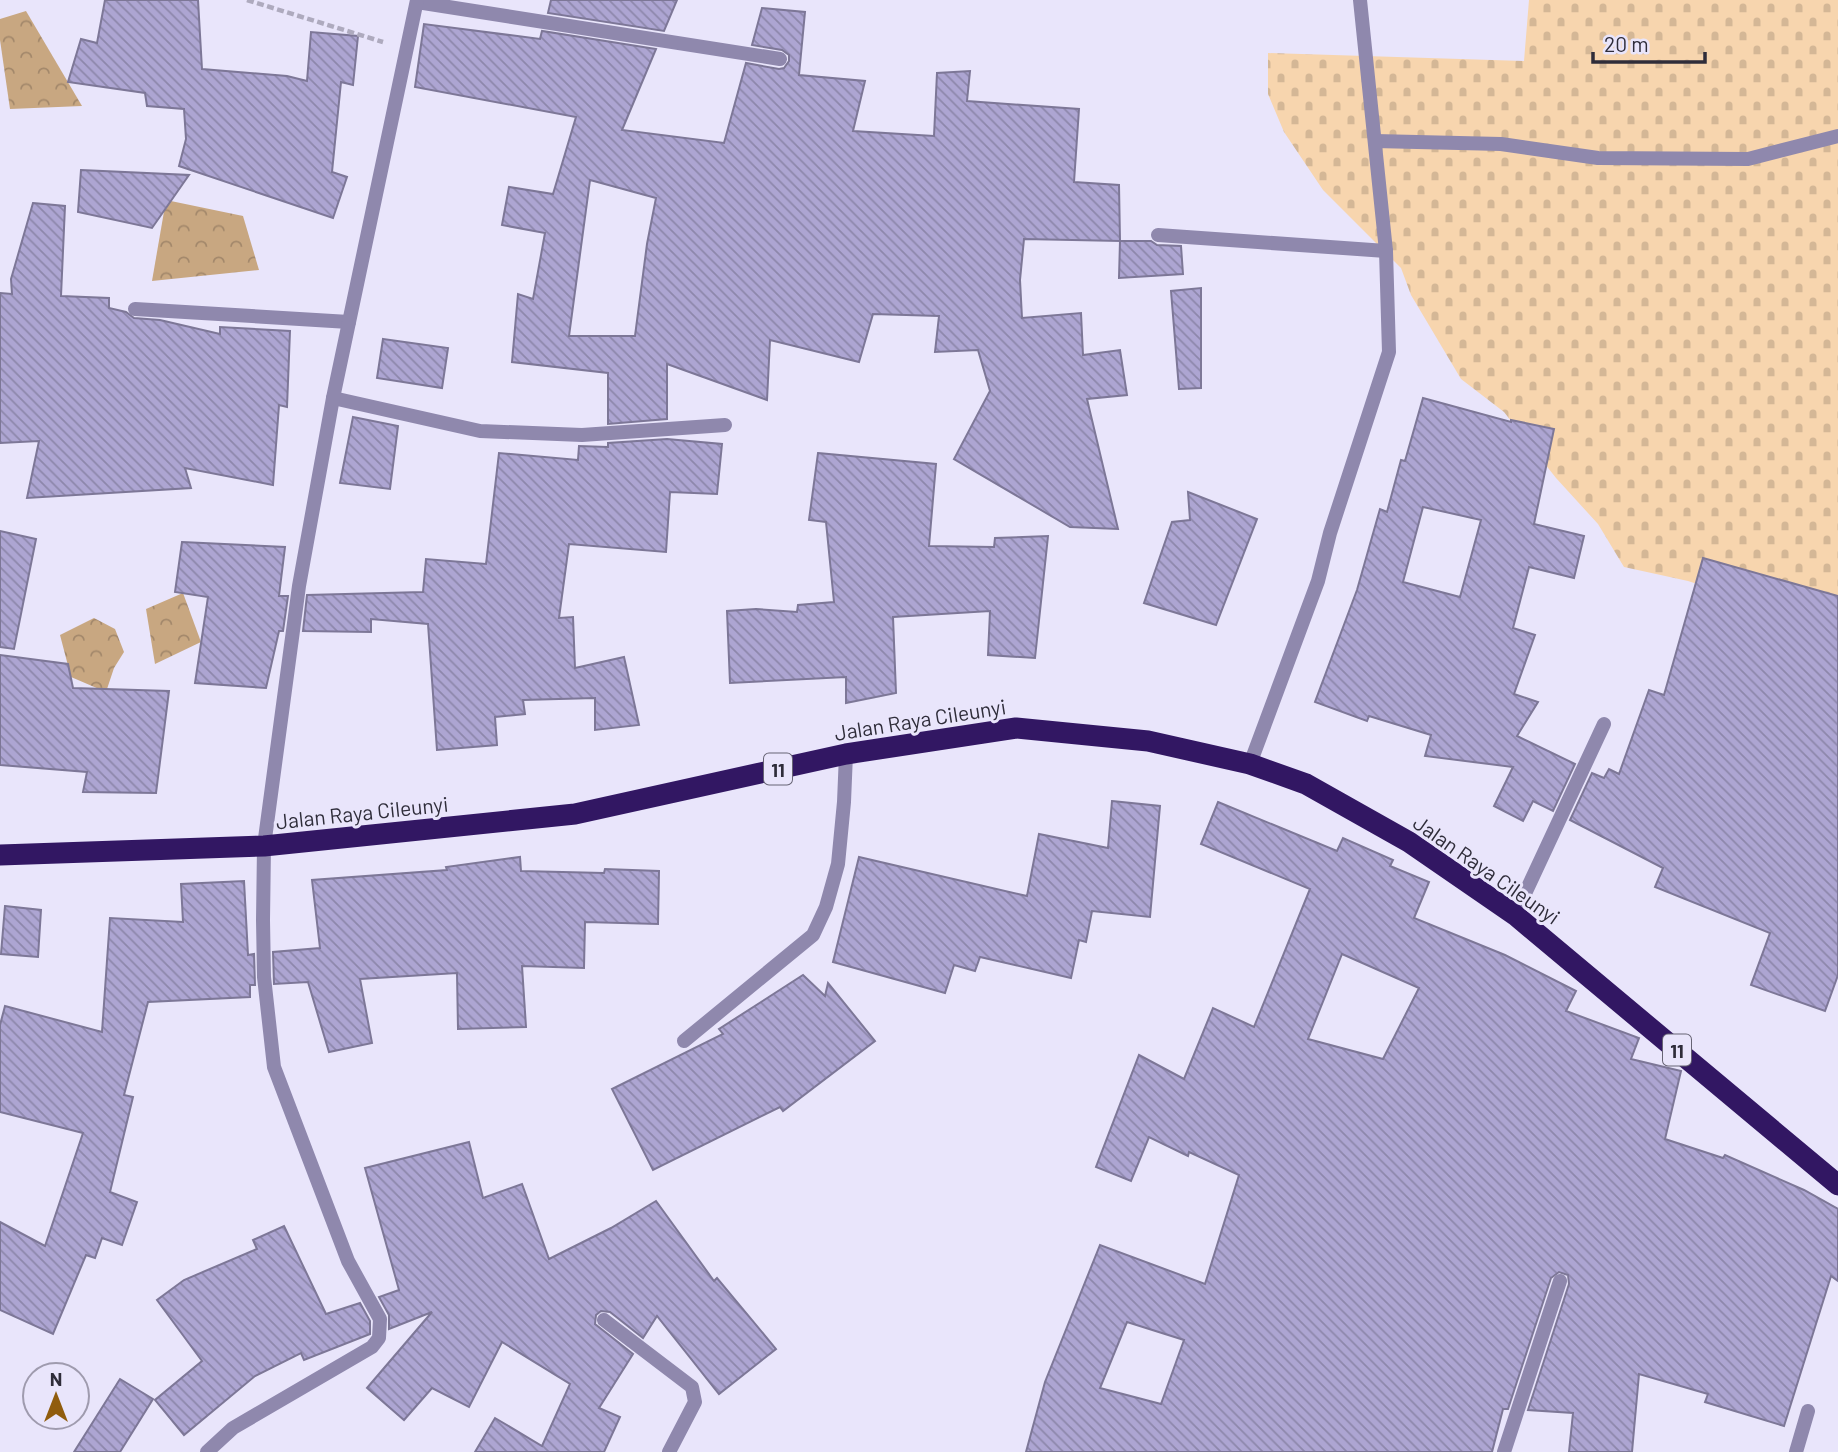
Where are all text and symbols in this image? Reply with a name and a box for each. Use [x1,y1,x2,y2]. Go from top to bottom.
scale bar [1593,21,1705,65]
text: 20 m [1604,31,1649,56]
street label: Jalan Raya Cileunyi [832,693,1008,745]
road number: 11 [764,754,792,784]
street label: Jalan Raya Cileunyi [275,791,449,833]
street label: Jalan Raya Cileunyi [1409,809,1565,929]
road number: 11 [1663,1034,1691,1066]
north arrow [21,1361,91,1431]
text: N [50,1367,62,1390]

